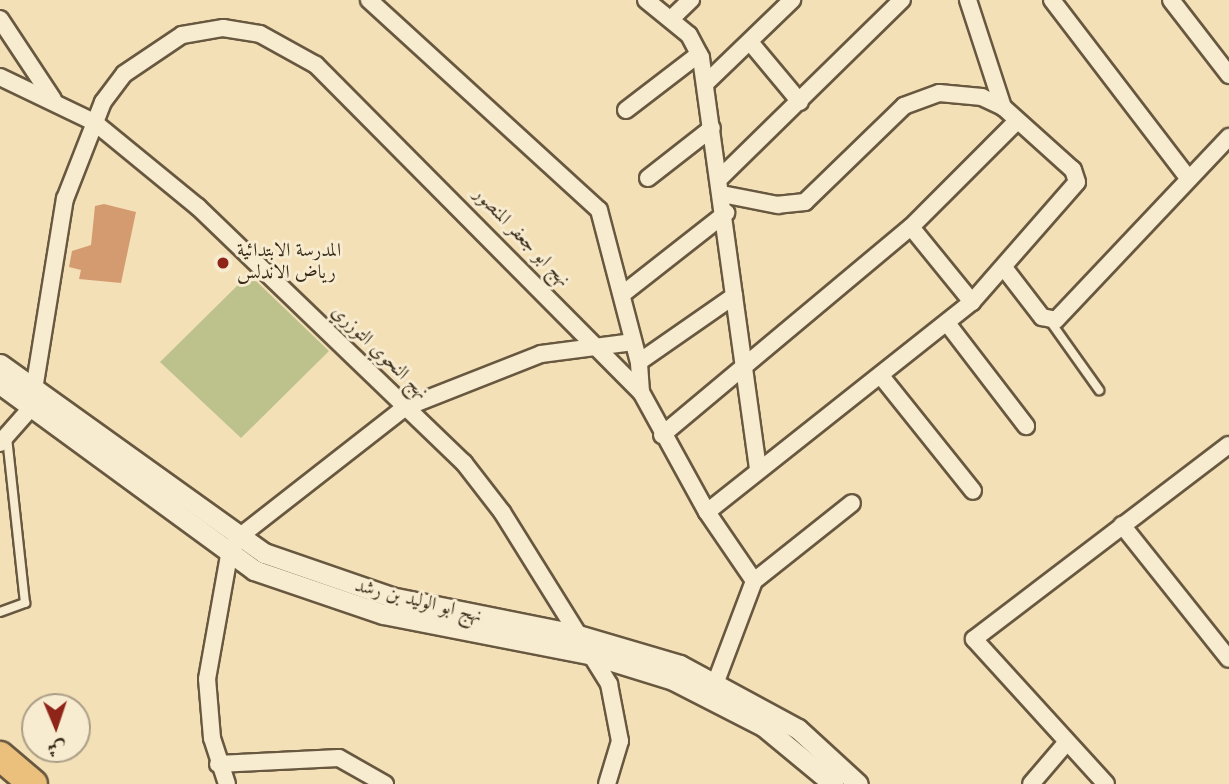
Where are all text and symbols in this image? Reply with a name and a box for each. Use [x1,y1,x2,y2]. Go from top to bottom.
street label: نهج ابو جعفر المنصور [468,184,574,292]
place label: المدرسة الابتدائية رياض الاندلس [237,241,341,285]
marker: المدرسة الابتدائية رياض الاندلس [215,255,231,271]
street label: نهج النحوي التوزري [326,301,432,405]
street label: نهج ابو الوليد بن رشد [352,575,484,629]
north arrow [21,693,91,763]
text: ش [47,738,66,757]

